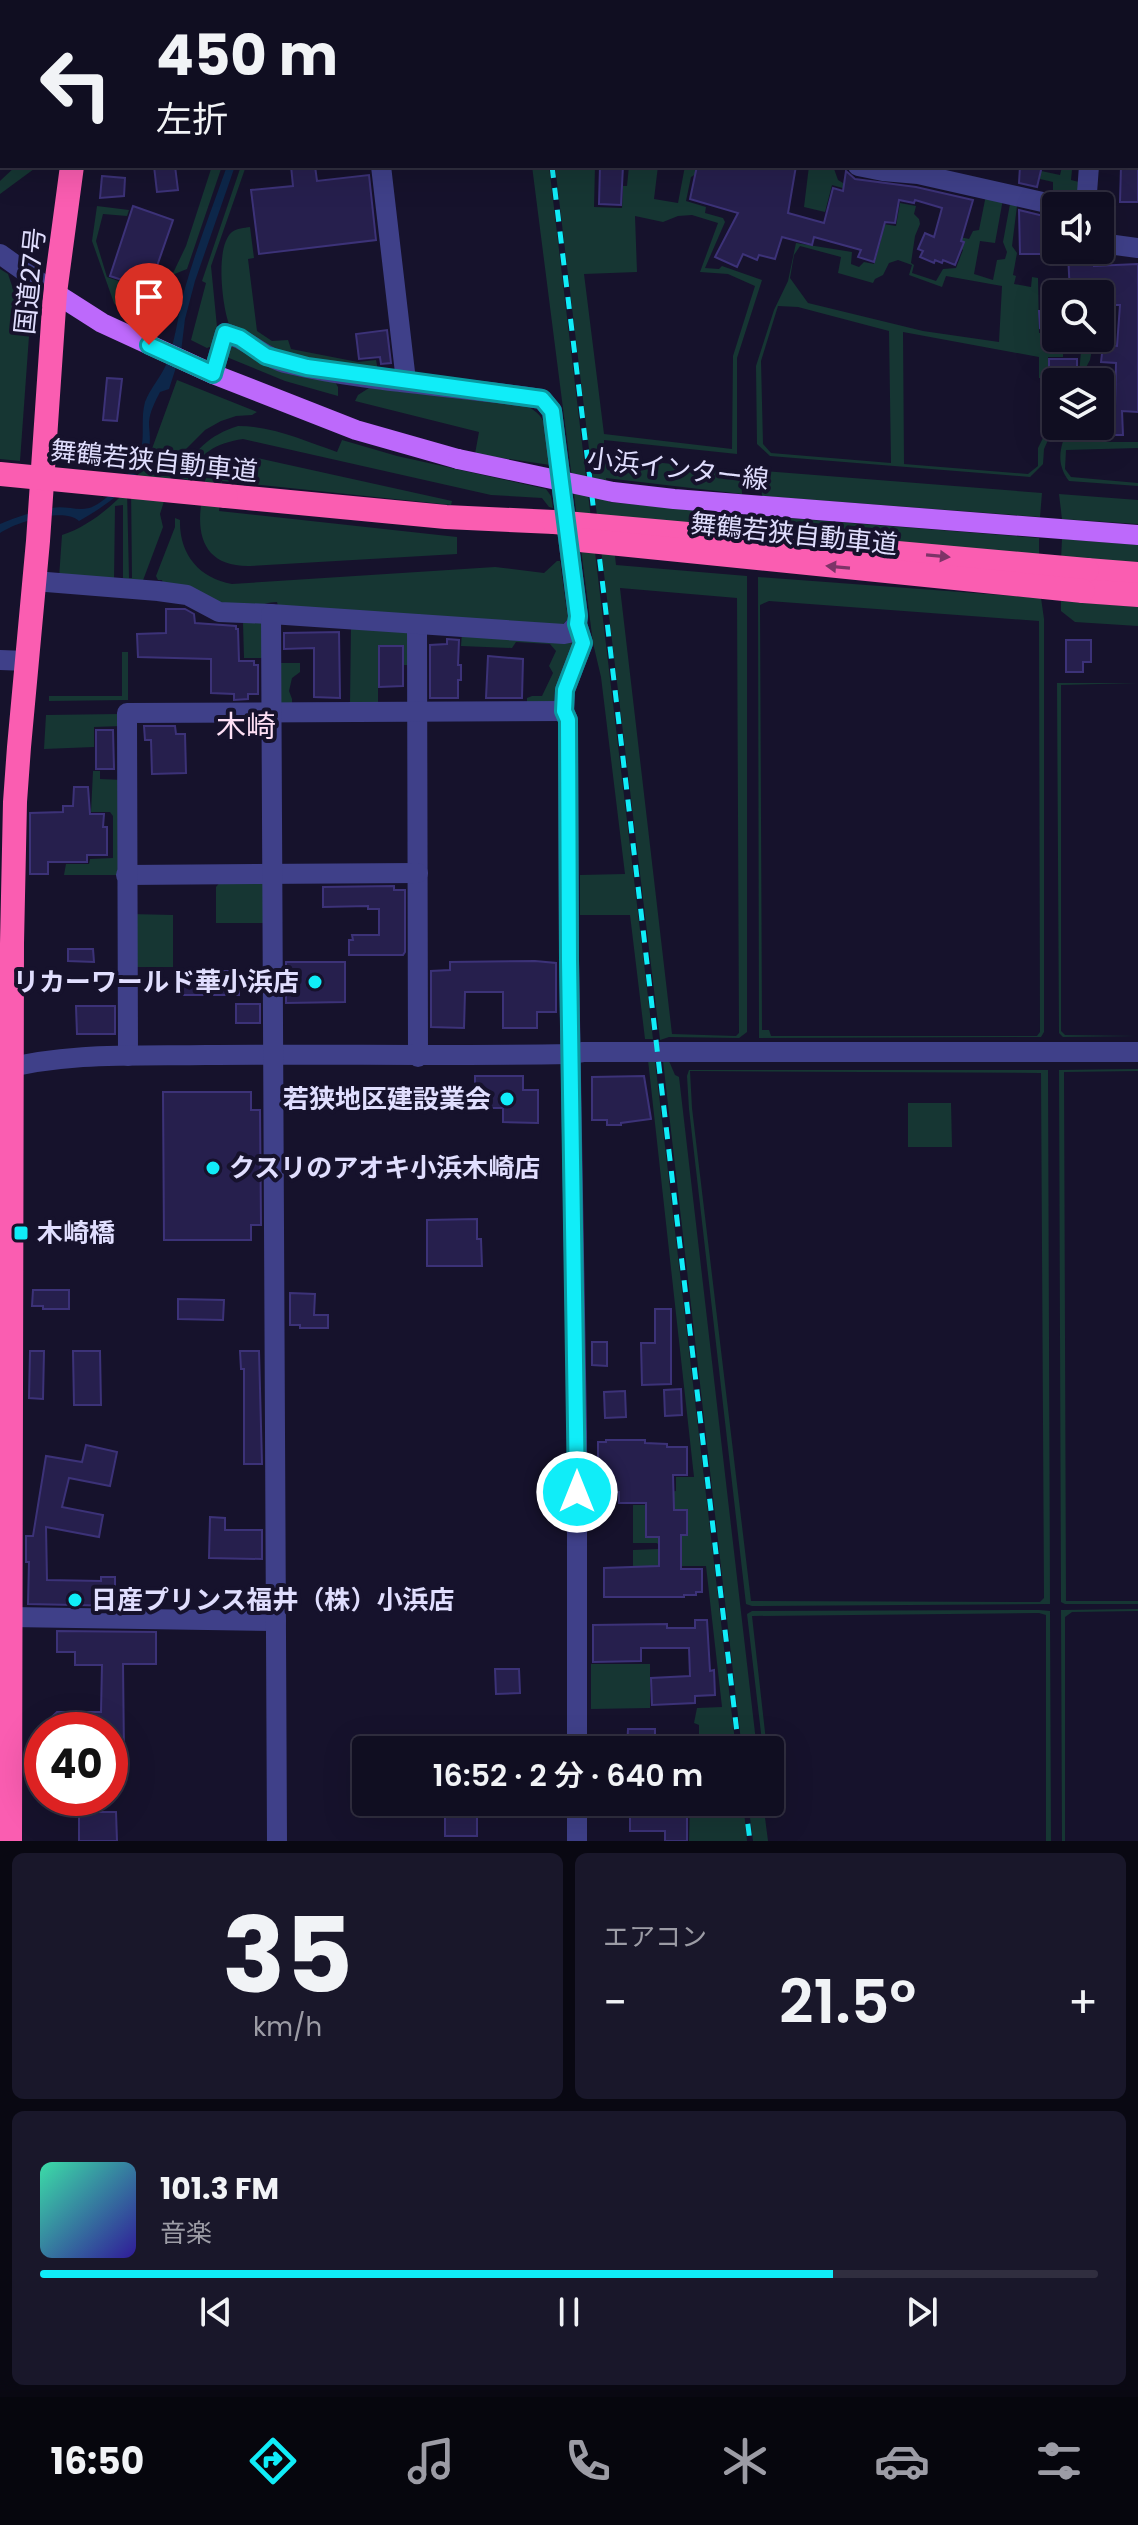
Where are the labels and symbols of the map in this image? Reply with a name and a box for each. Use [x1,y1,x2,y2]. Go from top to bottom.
street label: 国道27号 [6,226,54,336]
pin [115,263,183,345]
street label: 舞鶴若狭自動車道 [49,432,259,490]
street label: 小浜インター線 [585,440,771,498]
street label: 舞鶴若狭自動車道 [689,505,899,563]
one-way arrow [926,550,951,563]
one-way arrow [825,560,850,573]
district label: 木崎 [216,705,276,748]
place label: リカーワールド華小浜店 [13,964,299,1000]
marker: リカーワールド華小浜店 [306,973,324,991]
place label: 若狭地区建設業会 [283,1081,491,1117]
marker: 若狭地区建設業会 [498,1090,516,1108]
place label: クスリのアオキ小浜木崎店 [229,1150,540,1186]
marker: クスリのアオキ小浜木崎店 [204,1159,222,1177]
place label: 木崎橋 [37,1215,115,1251]
marker: 木崎橋 [12,1224,30,1242]
position arrow [535,1450,619,1534]
place label: 日産プリンス福井（株）小浜店 [91,1582,454,1618]
marker: 日産プリンス福井（株）小浜店 [66,1591,84,1609]
speed limit sign: 40 [24,1712,128,1816]

